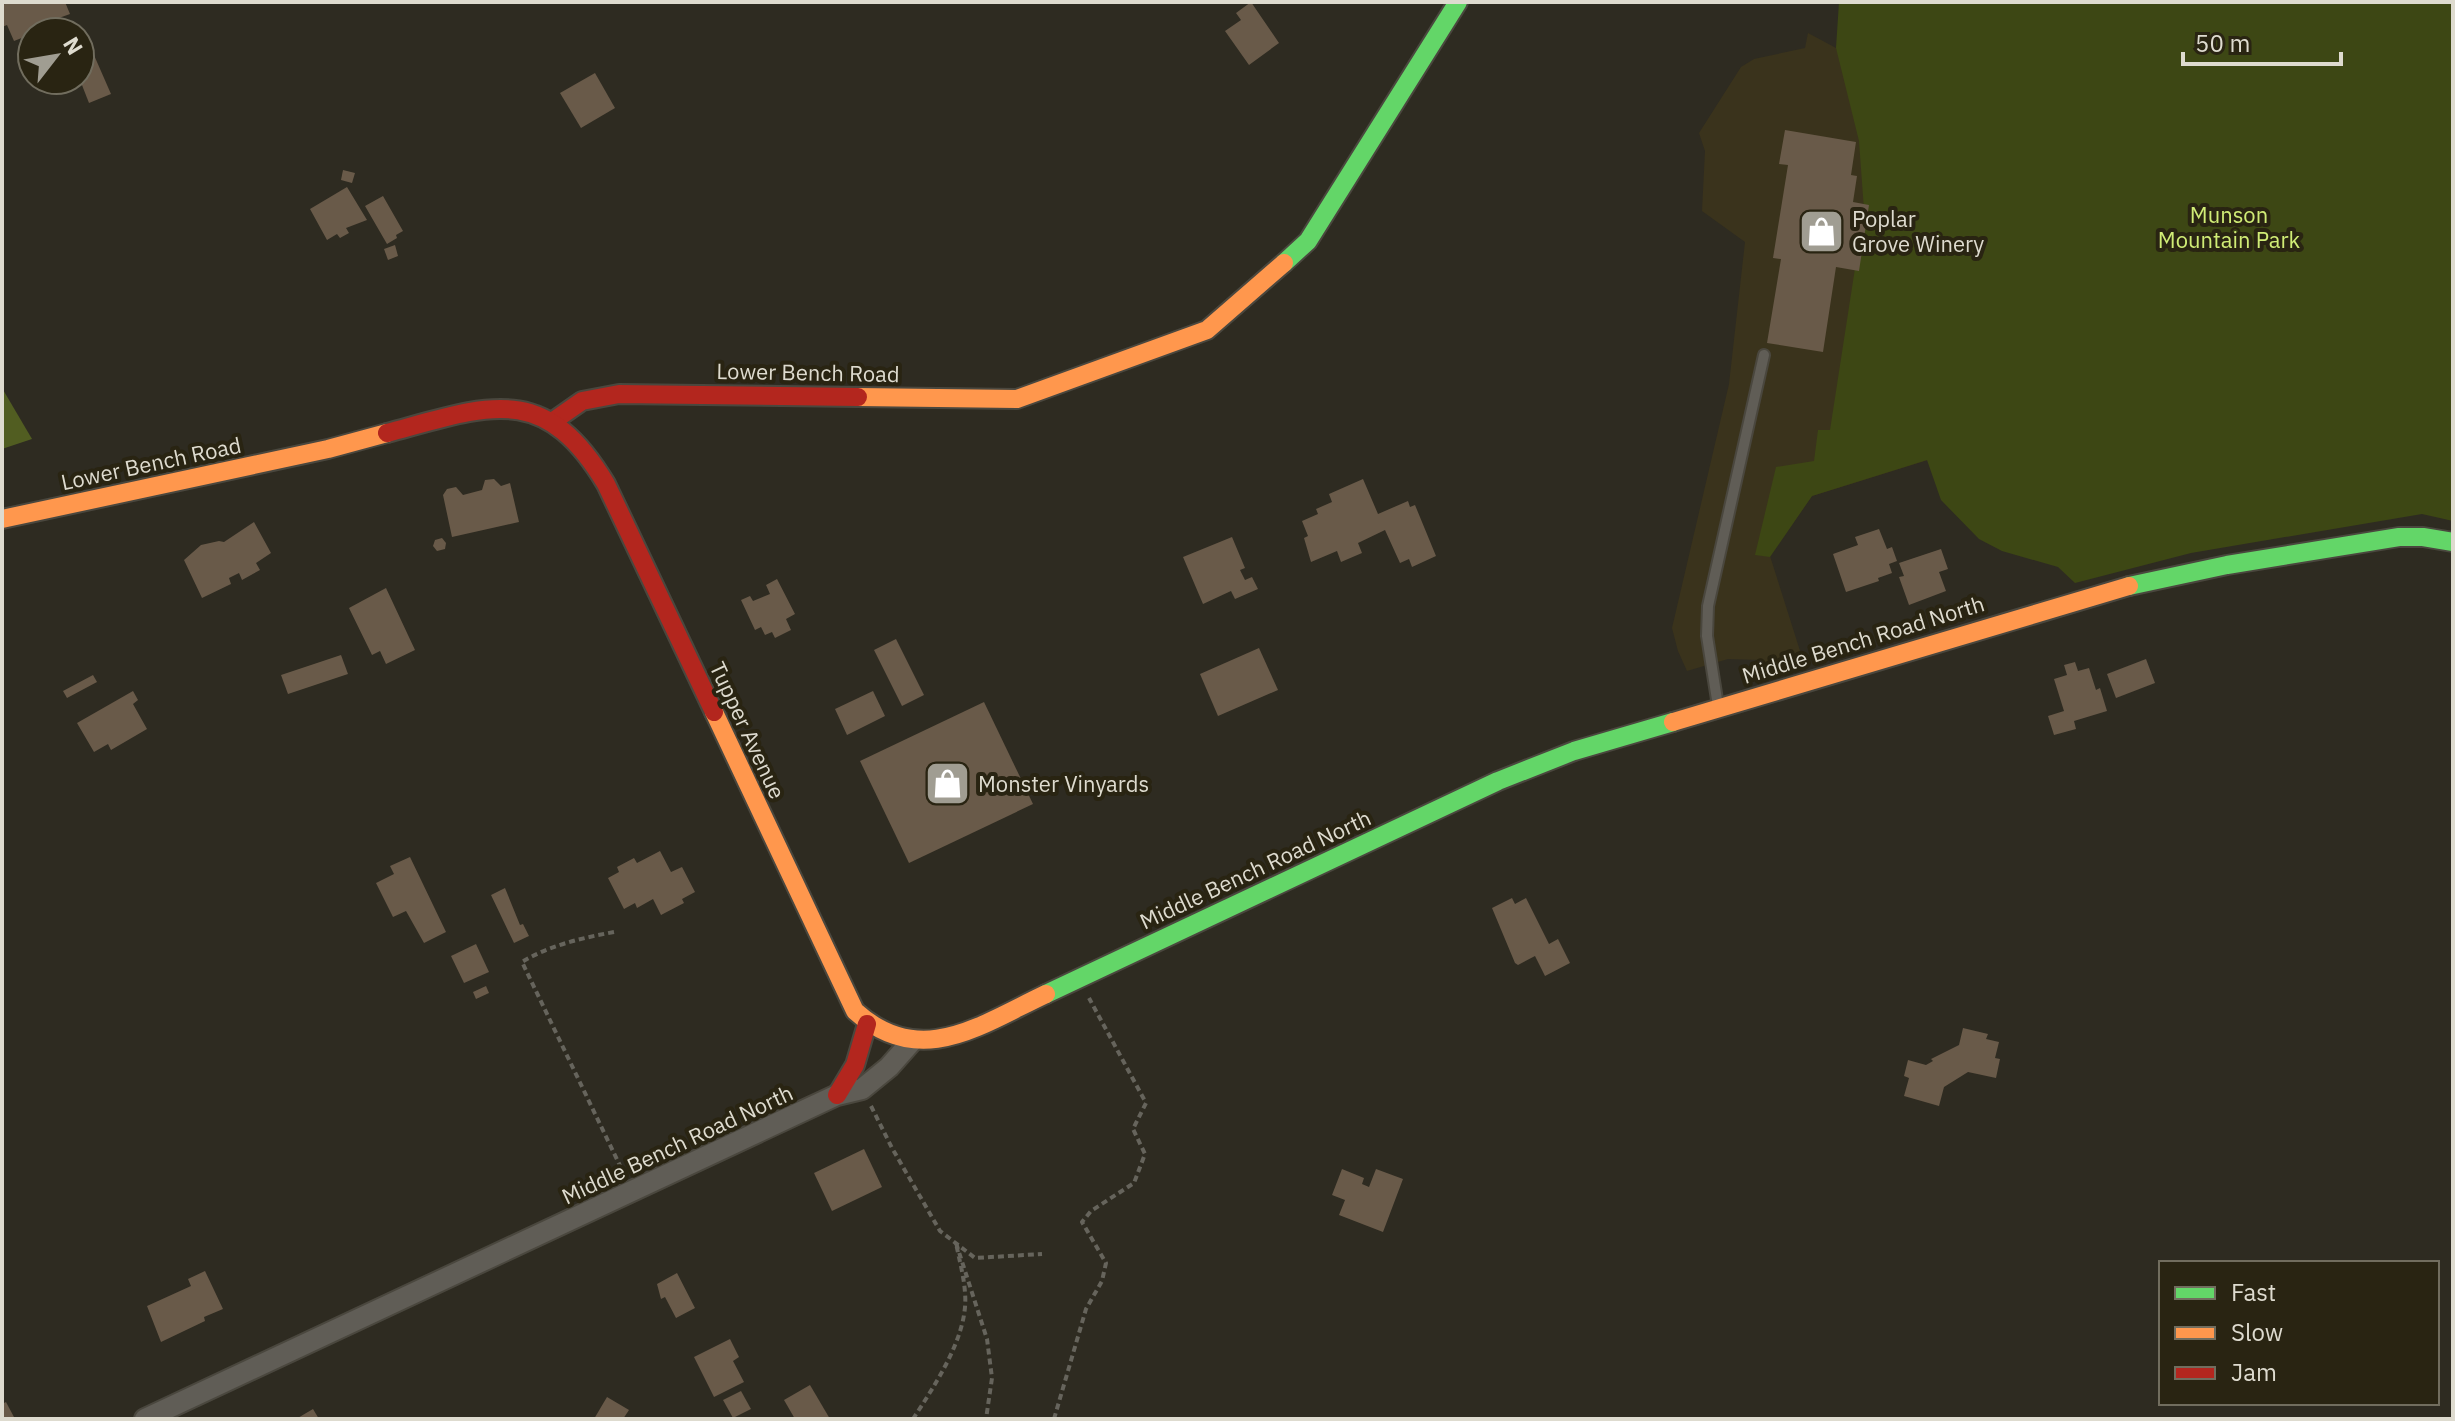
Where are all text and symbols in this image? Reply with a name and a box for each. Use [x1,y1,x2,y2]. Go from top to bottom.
north arrow [16,16,96,96]
scale bar [2183,16,2341,66]
text: 50 m [2195,27,2250,59]
text: N [57,31,90,60]
park label: Munson Mountain Park [2158,200,2301,254]
place label: Poplar Grove Winery [1852,204,1984,258]
shop icon: Poplar Grove Winery [1797,207,1845,255]
street label: Lower Bench Road [716,356,900,388]
street label: Lower Bench Road [58,430,244,496]
street label: Middle Bench Road North [1738,588,1988,690]
street label: Tupper Avenue [704,657,792,803]
shop icon: Monster Vinyards [923,759,971,807]
place label: Monster Vinyards [978,769,1149,798]
street label: Middle Bench Road North [1135,803,1375,935]
street label: Middle Bench Road North [557,1078,797,1210]
legend [2159,1261,2439,1405]
text: Fast [2231,1276,2276,1308]
text: Slow [2231,1316,2283,1348]
text: Jam [2231,1356,2277,1388]

